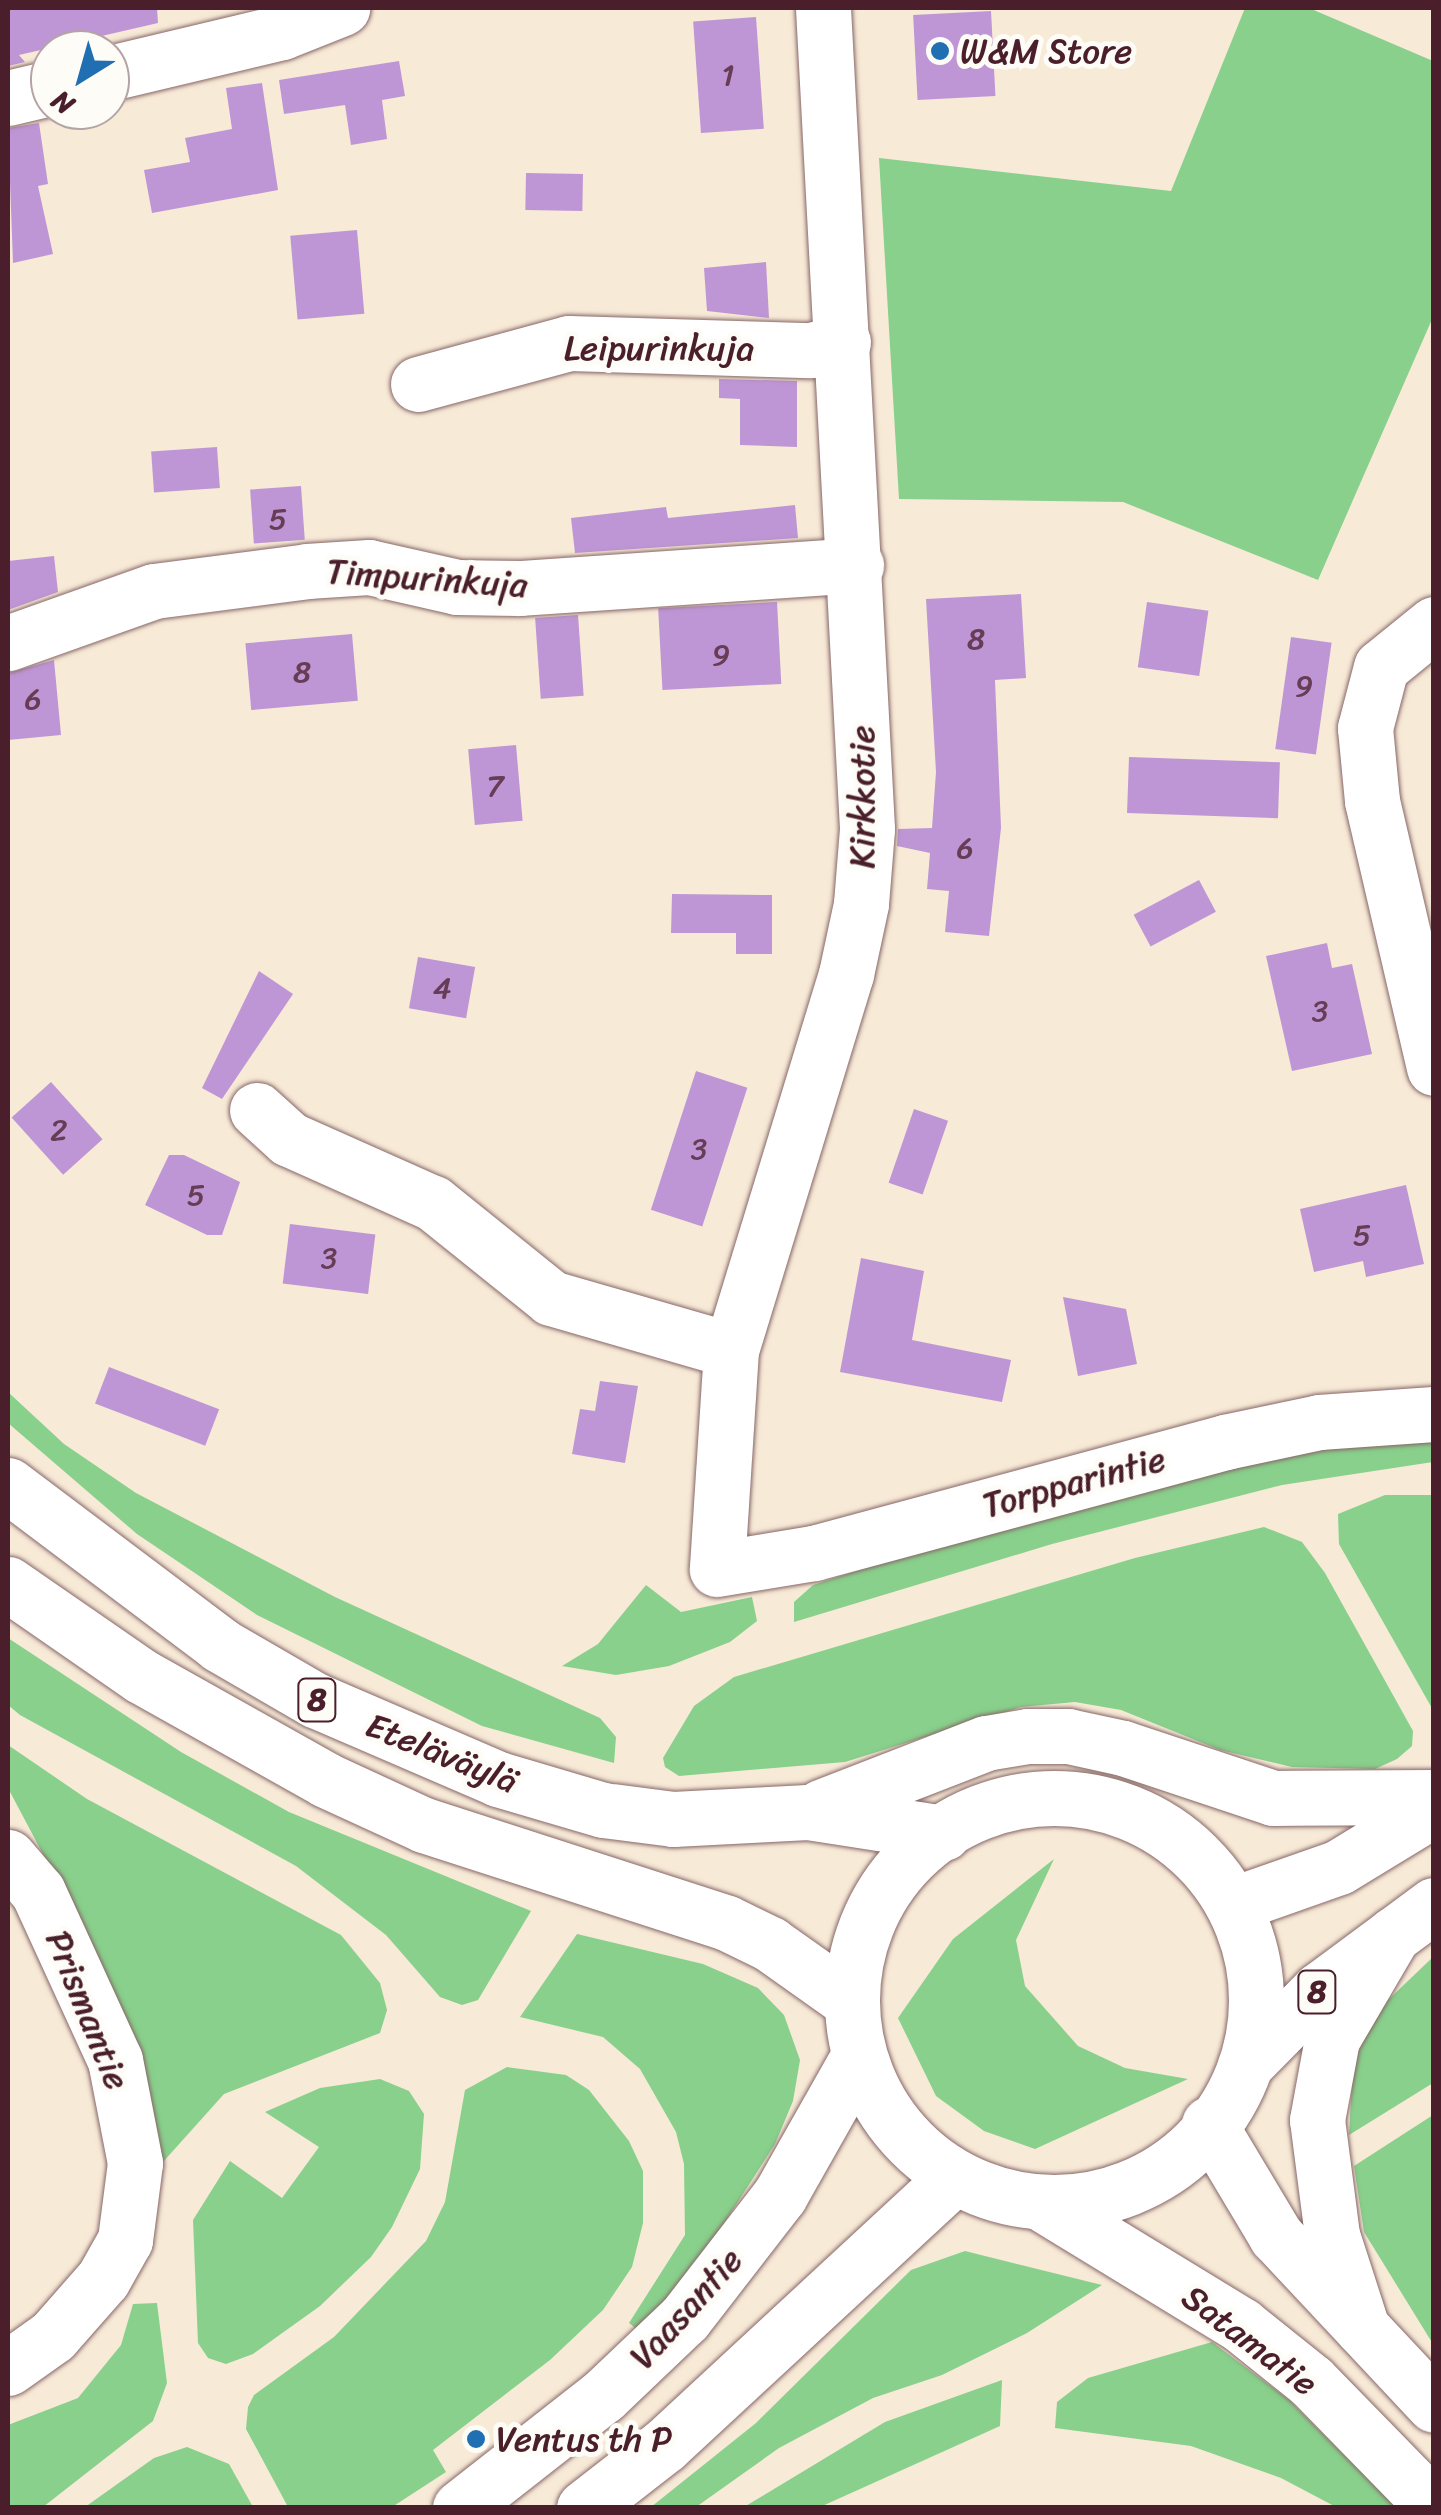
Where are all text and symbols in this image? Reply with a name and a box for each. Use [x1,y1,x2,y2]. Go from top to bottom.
north arrow [30,30,130,130]
place label: W&M Store [960,30,1136,72]
marker: W&M Store [929,40,951,62]
house number: 1 [722,57,734,93]
text: N [40,77,85,128]
street label: Leipurinkuja [564,327,754,369]
house number: 5 [269,501,287,537]
street label: Timpurinkuja [325,550,529,606]
house number: 8 [967,621,985,657]
house number: 9 [712,637,730,673]
house number: 8 [293,654,311,690]
house number: 9 [1295,668,1313,704]
house number: 6 [24,681,42,717]
street label: Kirkkotie [841,725,883,869]
house number: 7 [486,768,504,804]
house number: 6 [956,830,974,866]
house number: 4 [433,970,451,1006]
house number: 3 [1312,993,1328,1029]
house number: 2 [50,1112,68,1148]
house number: 3 [691,1131,707,1167]
house number: 5 [187,1177,205,1213]
house number: 5 [1353,1217,1371,1253]
house number: 3 [321,1240,337,1276]
street label: Torpparintie [978,1437,1170,1527]
road number: 8 [297,1673,337,1727]
street label: Eteläväylä [360,1704,524,1802]
street label: Prismantie [37,1924,139,2096]
road number: 8 [1297,1965,1337,2019]
street label: Vaasantie [621,2239,751,2377]
street label: Satamatie [1174,2275,1326,2405]
place label: Ventus th P [496,2418,672,2460]
marker: Ventus th P [465,2428,487,2450]

